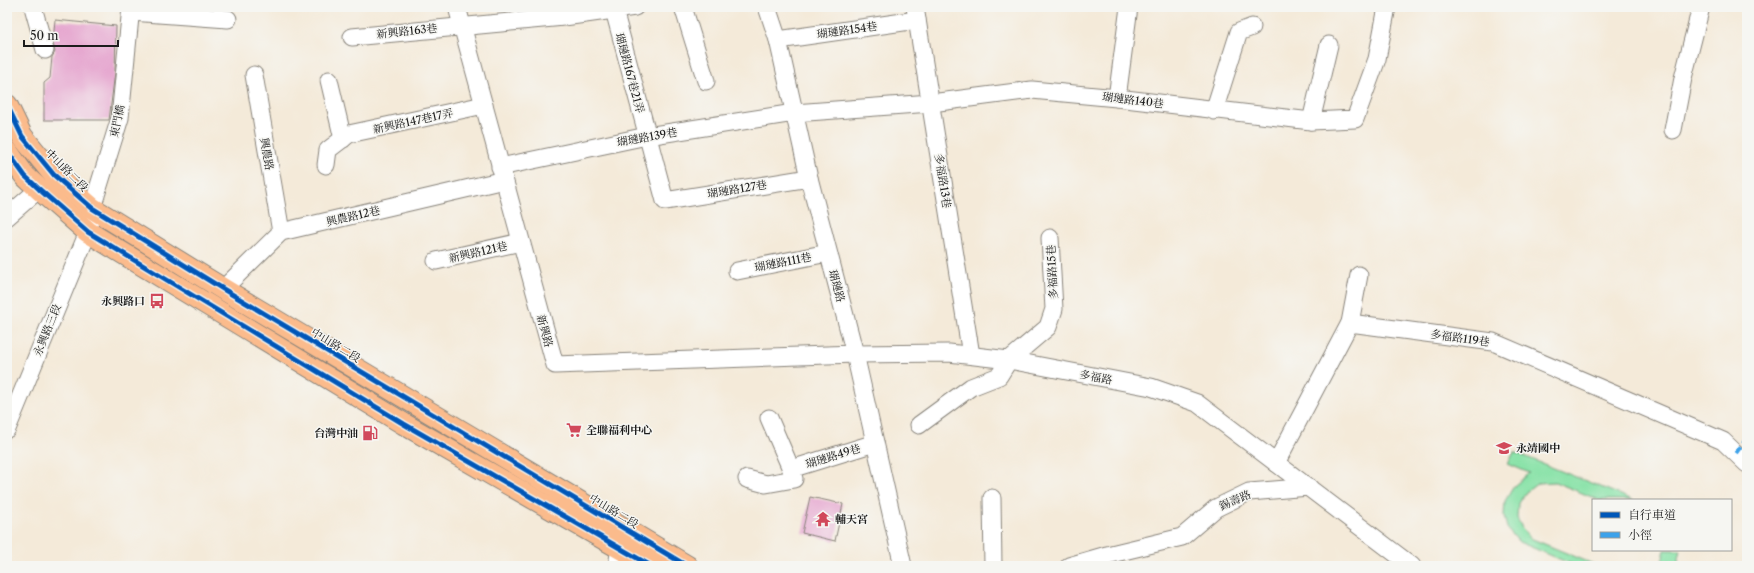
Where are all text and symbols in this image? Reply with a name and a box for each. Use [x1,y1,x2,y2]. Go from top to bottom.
street label: 瑚璉路154巷 [816,19,878,41]
street label: 新興路163巷 [376,21,438,41]
scale bar [24,22,118,48]
text: 50 m [30,28,59,43]
street label: 瑚璉路167巷21弄 [613,31,647,115]
street label: 瑚璉路140巷 [1101,89,1165,111]
street label: 東門橋 [107,103,127,139]
street label: 新興路147巷17弄 [372,106,454,136]
street label: 瑚璉路139巷 [616,125,678,149]
street label: 興農路 [257,137,277,171]
street label: 中山路二段 [43,146,91,194]
street label: 多福路13巷 [932,153,954,209]
street label: 瑚璉路127巷 [706,177,768,201]
street label: 興農路12巷 [325,203,381,229]
street label: 新興路121巷 [447,238,509,266]
street label: 多福路15巷 [1044,244,1060,300]
street label: 瑚璉路111巷 [753,250,813,274]
street label: 瑚璉路 [826,268,848,304]
bus stop icon: 永興路口 [148,292,166,310]
place label: 永興路口 [101,294,145,308]
street label: 永興路三段 [30,302,64,358]
street label: 新興路 [534,313,556,349]
street label: 中山路二段 [309,325,363,365]
street label: 多福路119巷 [1429,327,1491,349]
street label: 多福路 [1078,367,1114,387]
supermarket icon: 全聯福利中心 [565,421,583,439]
place label: 全聯福利中心 [586,423,652,437]
fuel station icon: 台灣中油 [361,424,379,442]
place label: 台灣中油 [314,426,358,440]
school or university icon: 永靖國中 [1495,439,1513,457]
street label: 瑚璉路49巷 [804,441,862,471]
place label: 永靖國中 [1516,441,1560,455]
street label: 錫壽路 [1217,487,1253,513]
street label: 中山路二段 [587,491,641,531]
legend [1592,499,1732,551]
text: 自行車道 [1628,507,1676,522]
temple icon: 輔天宮 [814,510,832,528]
place label: 輔天宮 [835,512,868,526]
text: 小徑 [1628,527,1652,542]

